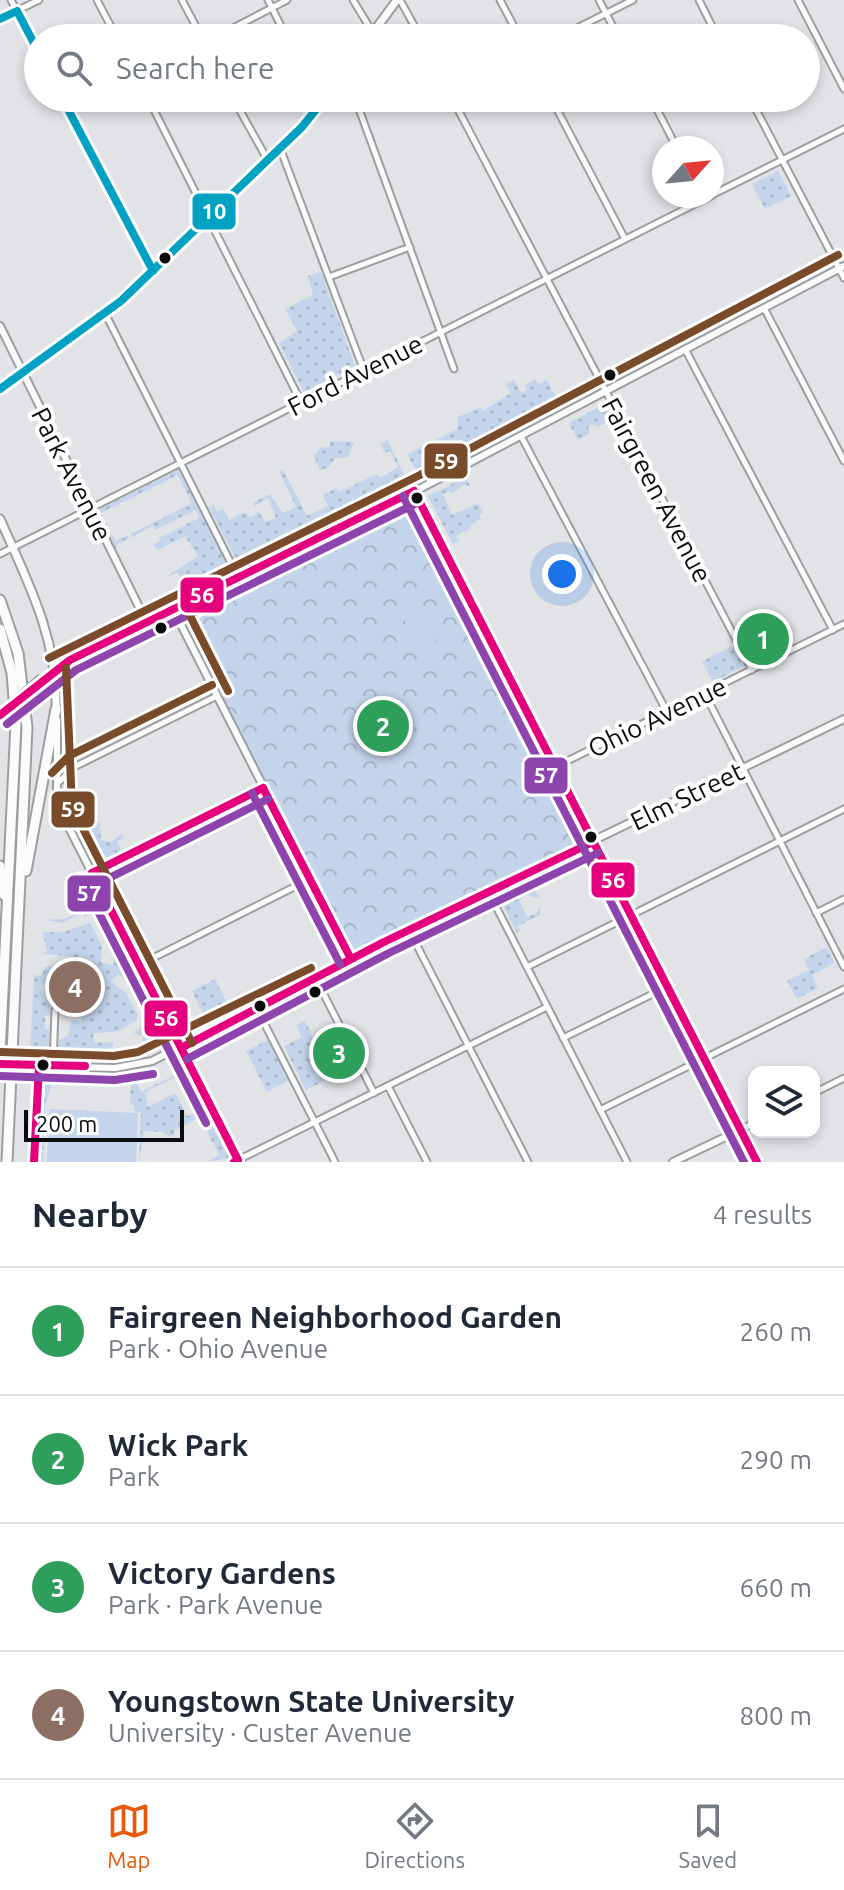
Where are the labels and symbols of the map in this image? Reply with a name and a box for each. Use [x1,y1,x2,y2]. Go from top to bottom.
north arrow [652,136,724,208]
line badge: 10 [191,192,237,231]
text: 10 [202,198,226,223]
unlabelled marker [157,250,173,266]
street label: Ford Avenue [283,329,427,421]
unlabelled marker [602,367,618,383]
street label: Fairgreen Avenue [596,393,718,587]
street label: Park Avenue [26,403,118,545]
line badge: 59 [423,442,469,480]
text: 59 [434,448,458,473]
unlabelled marker [409,490,425,506]
your location [542,554,582,594]
line badge: 56 [179,576,225,614]
text: 56 [190,582,214,607]
pin: 1 [737,609,789,669]
unlabelled marker [153,620,169,636]
street label: Ohio Avenue [583,671,731,763]
pin: 2 [357,696,409,756]
line badge: 57 [523,756,569,795]
street label: Elm Street [626,756,748,836]
text: 57 [534,762,558,787]
line badge: 59 [50,790,96,829]
text: 59 [61,796,85,821]
unlabelled marker [583,829,599,845]
line badge: 56 [590,861,636,899]
text: 56 [601,867,625,892]
line badge: 57 [66,874,112,913]
text: 57 [77,880,101,905]
pin: 4 [49,957,101,1017]
unlabelled marker [307,984,323,1000]
unlabelled marker [252,998,268,1014]
line badge: 56 [143,999,189,1038]
text: 56 [154,1005,178,1030]
pin: 3 [313,1023,365,1083]
unlabelled marker [35,1057,51,1073]
scale bar [24,1106,184,1142]

